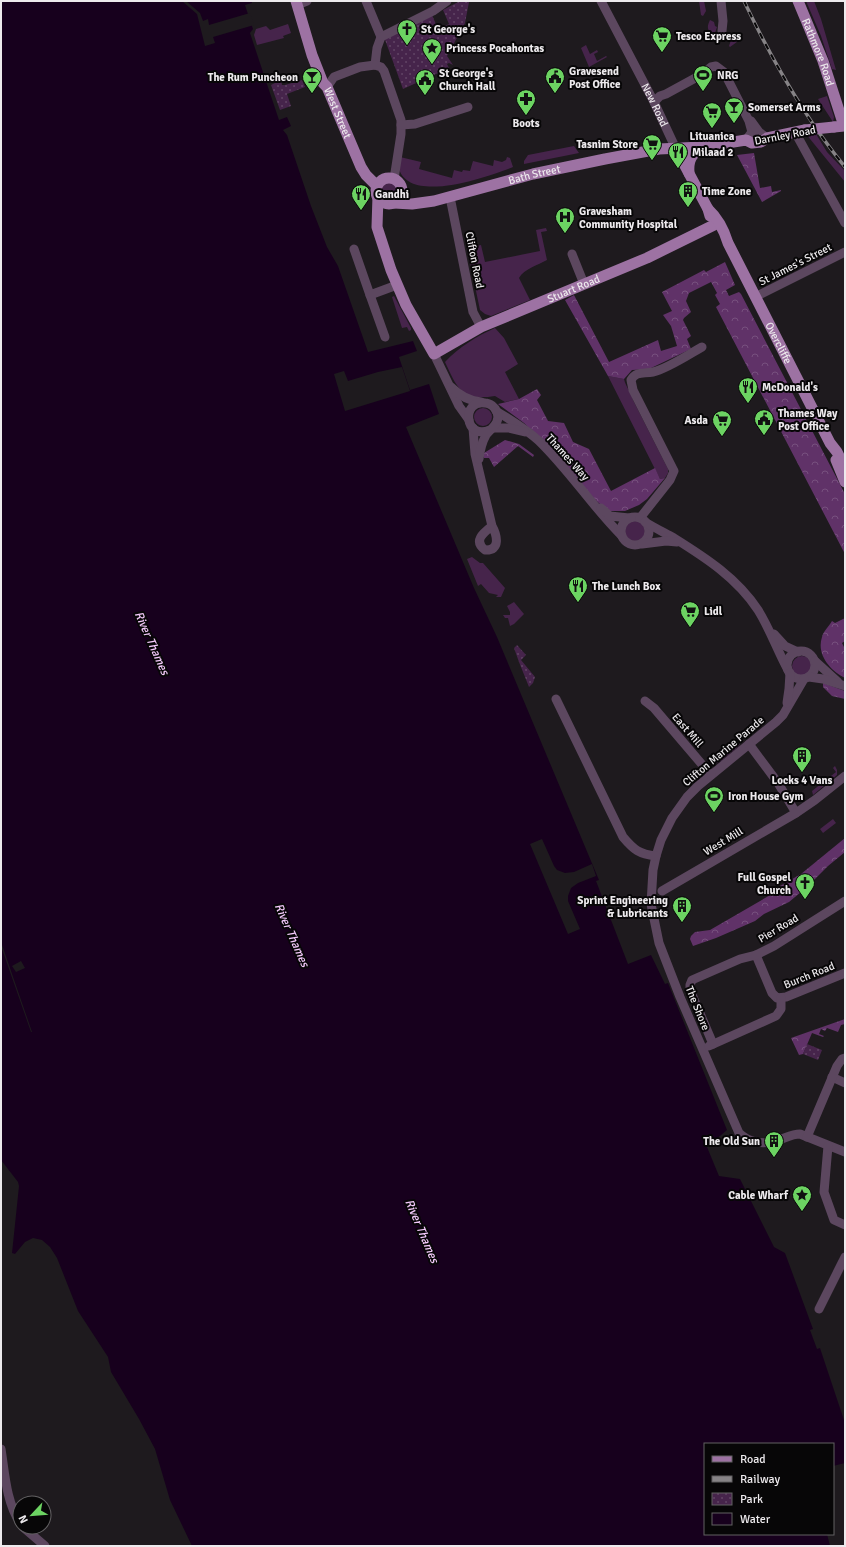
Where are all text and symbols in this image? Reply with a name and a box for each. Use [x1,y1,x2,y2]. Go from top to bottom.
street label: Rathmore Road [799,16,837,88]
church icon: St George's [396,18,418,46]
place label: St George's [421,23,475,36]
supermarket icon: Tesco Express [651,25,673,53]
place label: Tesco Express [676,30,741,43]
place icon: Princess Pocahontas [421,37,443,65]
place label: Princess Pocahontas [446,42,544,55]
sports icon: NRG [692,64,714,92]
place label: Gravesend Post Office [569,65,621,91]
bar icon: The Rum Puncheon [301,66,323,94]
public building icon: Gravesend Post Office [544,66,566,94]
place label: St George's Church Hall [439,67,496,93]
public building icon: St George's Church Hall [414,68,436,96]
place label: NRG [717,69,738,82]
place label: The Rum Puncheon [208,71,298,84]
street label: New Road [638,81,671,129]
street label: West Street [321,85,354,141]
pharmacy icon: Boots [515,88,537,116]
bar icon: Somerset Arms [723,96,745,124]
supermarket icon: Lituanica [701,101,723,129]
place label: Somerset Arms [748,101,821,114]
place label: Boots [512,117,540,130]
street label: Darnley Road [753,123,817,148]
place label: Lituanica [690,130,735,143]
supermarket icon: Tasnim Store [641,133,663,161]
place label: Tasnim Store [576,138,639,151]
restaurant icon: Milaad 2 [667,141,689,169]
place label: Milaad 2 [692,146,734,159]
street label: Bath Street [507,162,562,187]
building icon: Time Zone [677,180,699,208]
restaurant icon: Gandhi [350,183,372,211]
place label: Time Zone [702,185,752,198]
place label: Gandhi [375,188,409,201]
place label: Gravesham Community Hospital [579,205,678,231]
hospital icon: Gravesham Community Hospital [554,206,576,234]
street label: Clifton Road [463,231,486,290]
street label: St James's Street [757,240,834,288]
street label: Stuart Road [545,272,602,306]
street label: Overcliffe [762,320,795,366]
restaurant icon: McDonald's [737,376,759,404]
place label: McDonald's [762,381,818,394]
place label: Thames Way Post Office [778,407,838,433]
public building icon: Thames Way Post Office [753,408,775,436]
supermarket icon: Asda [711,409,733,437]
place label: Asda [685,414,708,427]
street label: Thames Way [543,431,592,484]
restaurant icon: The Lunch Box [567,575,589,603]
place label: The Lunch Box [592,580,661,593]
supermarket icon: Lidl [679,600,701,628]
place label: Lidl [704,605,723,618]
water label: River Thames [131,609,173,679]
street label: East Mill [669,711,706,750]
street label: Clifton Marine Parade [680,714,767,789]
building icon: Locks 4 Vans [791,745,813,773]
place label: Locks 4 Vans [772,774,833,787]
sports icon: Iron House Gym [703,785,725,813]
place label: Iron House Gym [728,790,804,803]
street label: West Mill [701,825,745,858]
place label: Full Gospel Church [738,871,792,897]
church icon: Full Gospel Church [794,872,816,900]
place label: Sprint Engineering & Lubricants [577,894,668,920]
building icon: Sprint Engineering & Lubricants [671,895,693,923]
water label: River Thames [271,901,313,971]
street label: Pier Road [756,911,801,946]
street label: Burch Road [782,959,837,992]
street label: The Shore [683,984,712,1032]
building icon: The Old Sun [763,1130,785,1158]
place label: The Old Sun [703,1135,760,1148]
place icon: Cable Wharf [791,1184,813,1212]
place label: Cable Wharf [728,1189,789,1202]
water label: River Thames [401,1197,442,1267]
legend [704,1443,834,1535]
text: Road [740,1452,766,1467]
text: Railway [740,1472,780,1487]
text: Park [740,1492,763,1507]
north arrow [12,1495,52,1535]
text: Water [740,1512,771,1527]
text: N [16,1513,31,1525]

